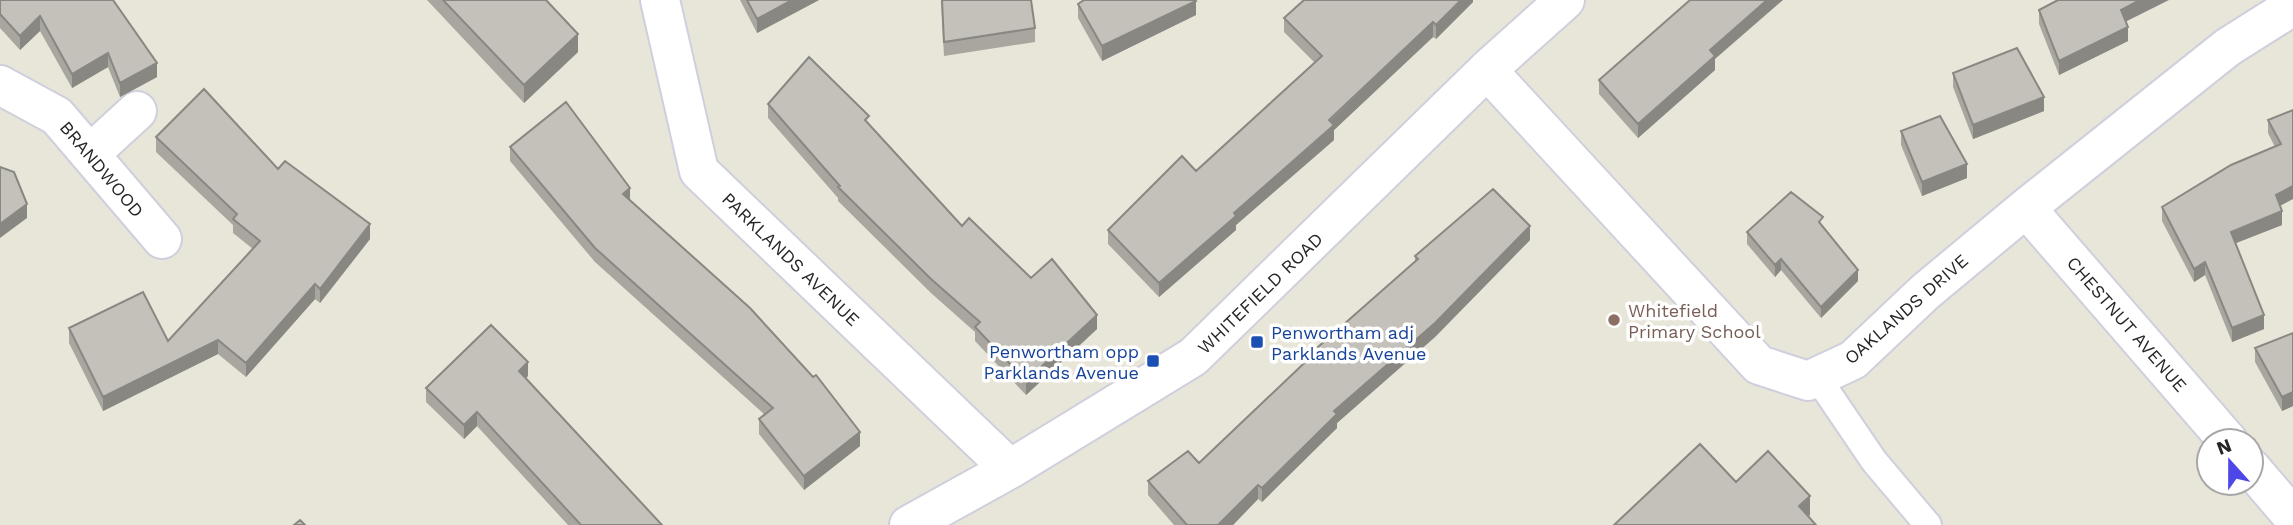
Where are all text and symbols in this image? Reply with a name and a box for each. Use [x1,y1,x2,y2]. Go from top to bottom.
street label: BRANDWOOD [56,117,148,221]
street label: PARKLANDS AVENUE [718,188,864,330]
street label: WHITEFIELD ROAD [1193,228,1327,358]
street label: OAKLANDS DRIVE [1840,250,1972,368]
street label: CHESTNUT AVENUE [2063,252,2191,396]
place label: Whitefield Primary School [1628,300,1761,342]
marker: Whitefield Primary School [1606,312,1622,328]
place label: Penwortham adj Parklands Avenue [1271,322,1426,364]
marker: Penwortham adj Parklands Avenue [1249,334,1265,350]
place label: Penwortham opp Parklands Avenue [984,341,1139,383]
marker: Penwortham opp Parklands Avenue [1145,353,1161,369]
north arrow [2195,427,2265,497]
text: N [2213,433,2235,460]

